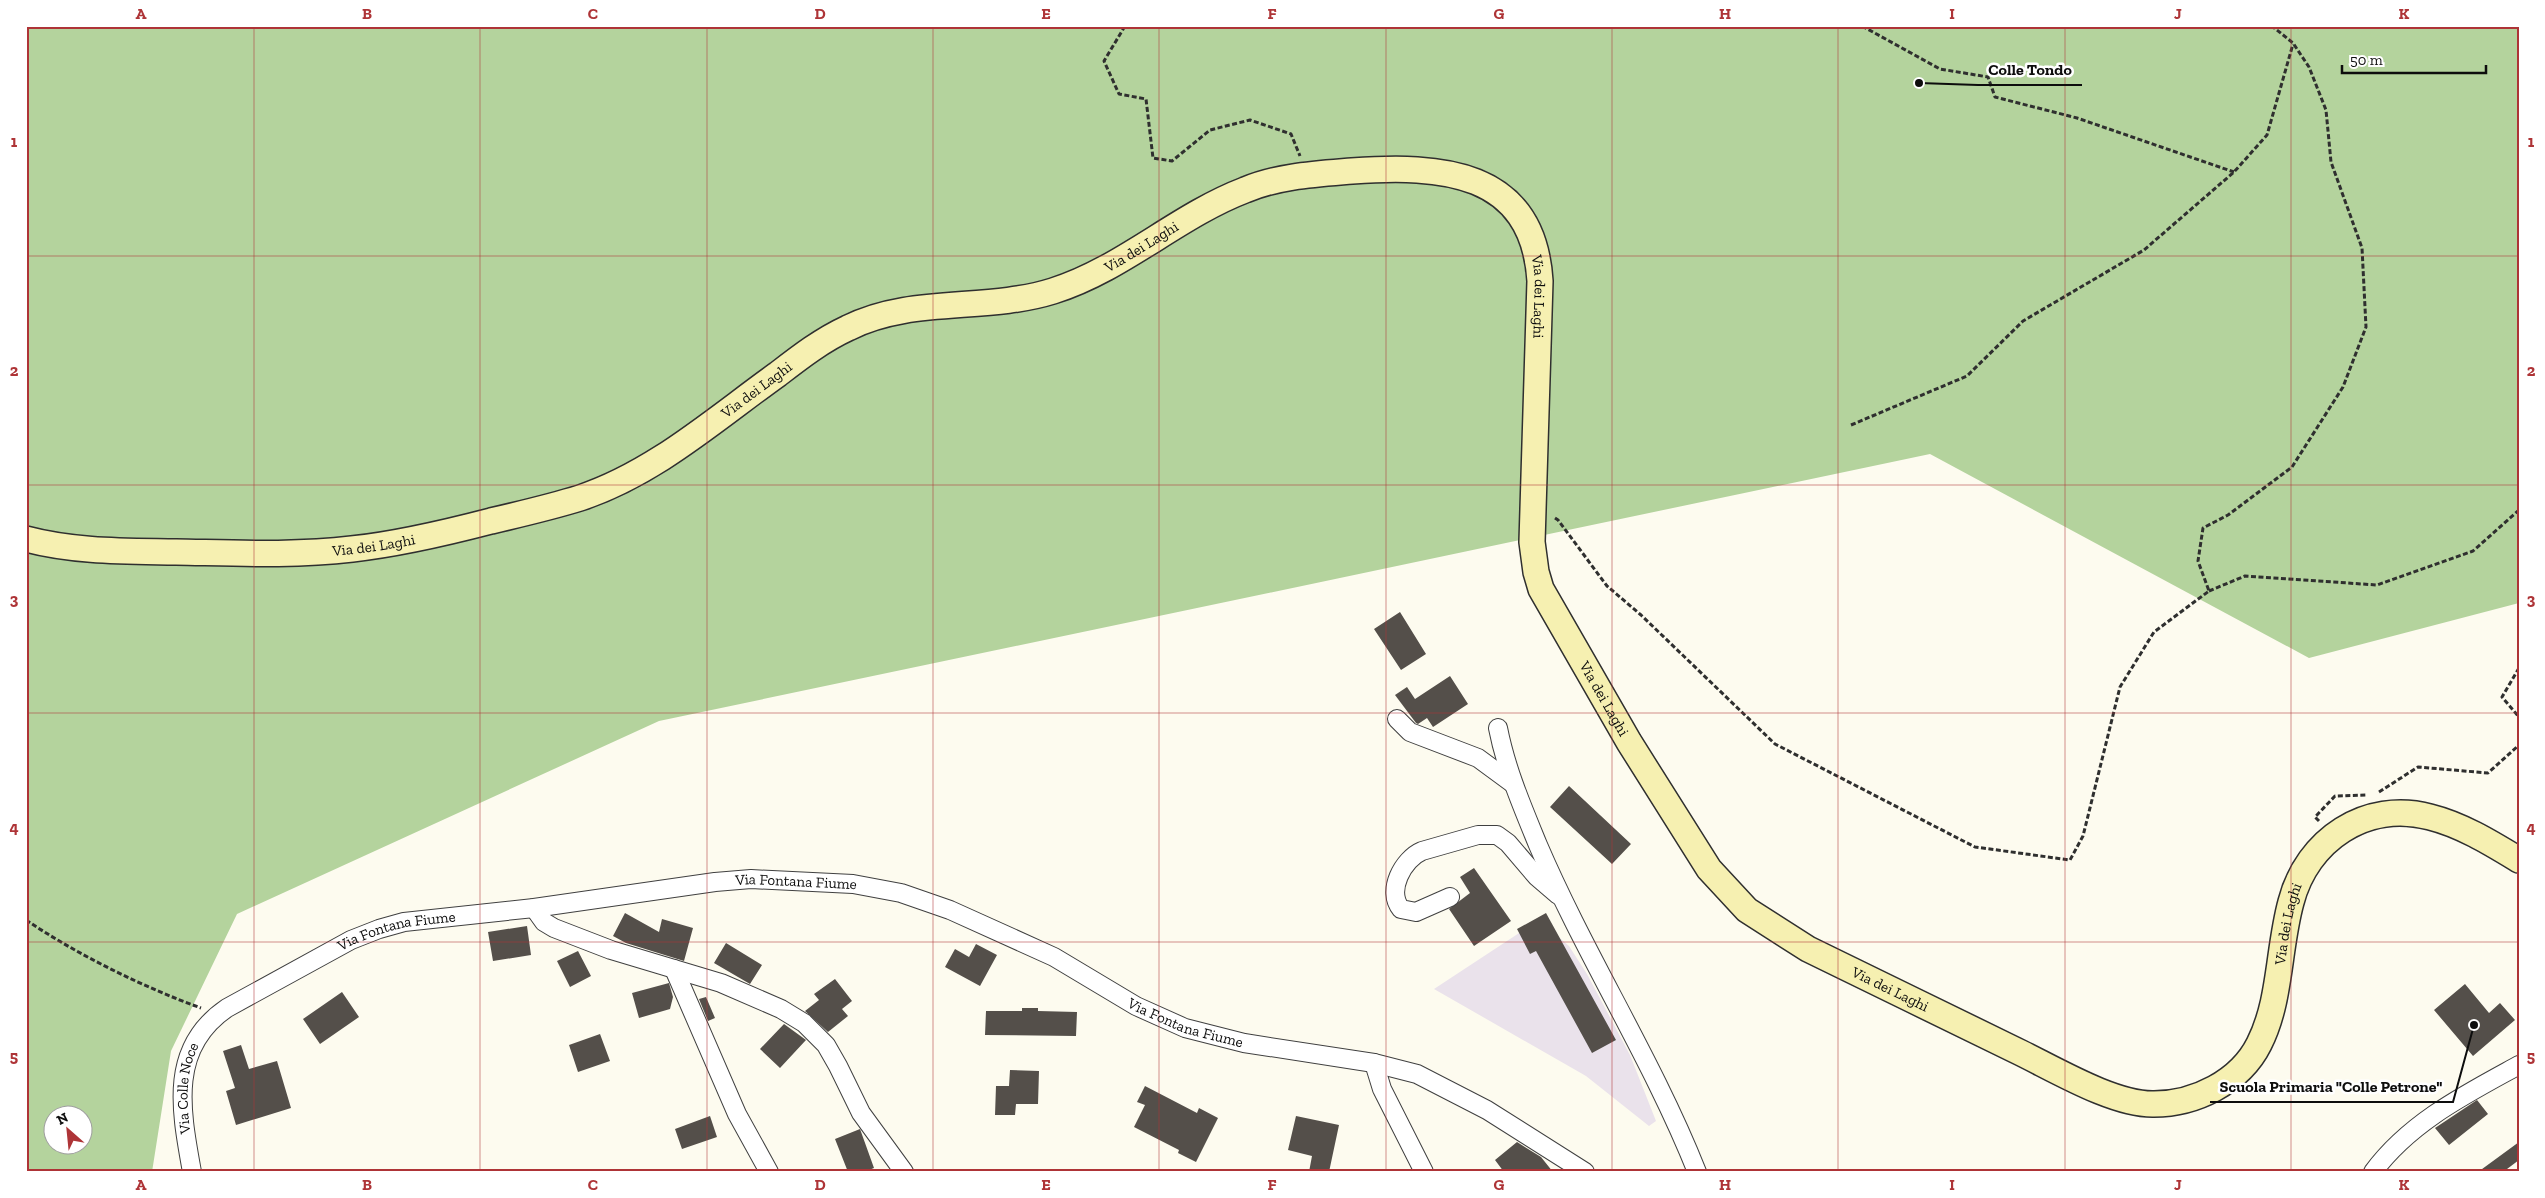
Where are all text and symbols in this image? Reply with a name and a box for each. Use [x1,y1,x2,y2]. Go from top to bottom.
text: A [136,4,147,23]
text: B [362,4,372,23]
text: C [588,4,598,23]
text: D [814,4,826,23]
text: E [1041,4,1051,23]
text: F [1267,4,1277,23]
text: G [1494,4,1505,23]
text: H [1719,4,1731,23]
text: I [1949,4,1955,23]
text: J [2174,4,2182,23]
text: K [2399,4,2410,23]
scale bar [2342,42,2486,74]
text: 50 m [2350,51,2383,69]
callout: Colle Tondo [1978,54,2082,85]
text: Colle Tondo [1988,60,2072,79]
text: 1 [11,132,18,151]
text: 1 [2528,132,2535,151]
street label: Via dei Laghi [1100,217,1182,277]
street label: Via dei Laghi [1527,252,1549,339]
street label: Via dei Laghi [717,358,795,423]
text: 2 [10,361,19,380]
text: 2 [2527,361,2536,380]
street label: Via dei Laghi [330,530,417,560]
text: 3 [10,590,19,609]
text: 3 [2527,590,2536,609]
street label: Via dei Laghi [1575,657,1633,739]
text: 4 [9,818,19,837]
text: 4 [2526,818,2536,837]
street label: Via Fontana Fiume [733,870,858,894]
street label: Via dei Laghi [2271,880,2306,967]
street label: Via Fontana Fiume [333,908,456,955]
street label: Via dei Laghi [1848,962,1932,1016]
street label: Via Fontana Fiume [1123,993,1245,1051]
street label: Via Colle Noce [174,1039,202,1136]
text: 5 [10,1047,18,1066]
text: 5 [2527,1047,2535,1066]
callout: Scuola Primaria "Colle Petrone" [2210,1071,2453,1102]
text: Scuola Primaria "Colle Petrone" [2219,1077,2443,1096]
north arrow [42,1106,92,1156]
text: N [54,1109,71,1129]
text: A [136,1175,147,1194]
text: B [362,1175,372,1194]
text: C [588,1175,598,1194]
text: D [814,1175,826,1194]
text: E [1041,1175,1051,1194]
text: F [1267,1175,1277,1194]
text: G [1494,1175,1505,1194]
text: H [1719,1175,1731,1194]
text: I [1949,1175,1955,1194]
text: J [2174,1175,2182,1194]
text: K [2399,1175,2410,1194]

